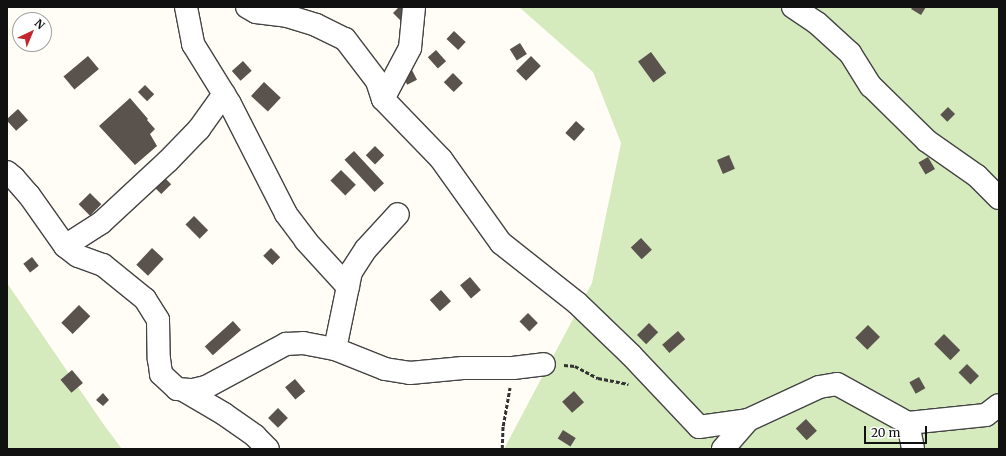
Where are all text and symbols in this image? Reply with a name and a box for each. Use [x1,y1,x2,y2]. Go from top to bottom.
north arrow [12,12,52,52]
text: N [32,16,48,32]
scale bar [866,418,929,444]
text: 20 m [871,425,900,440]

